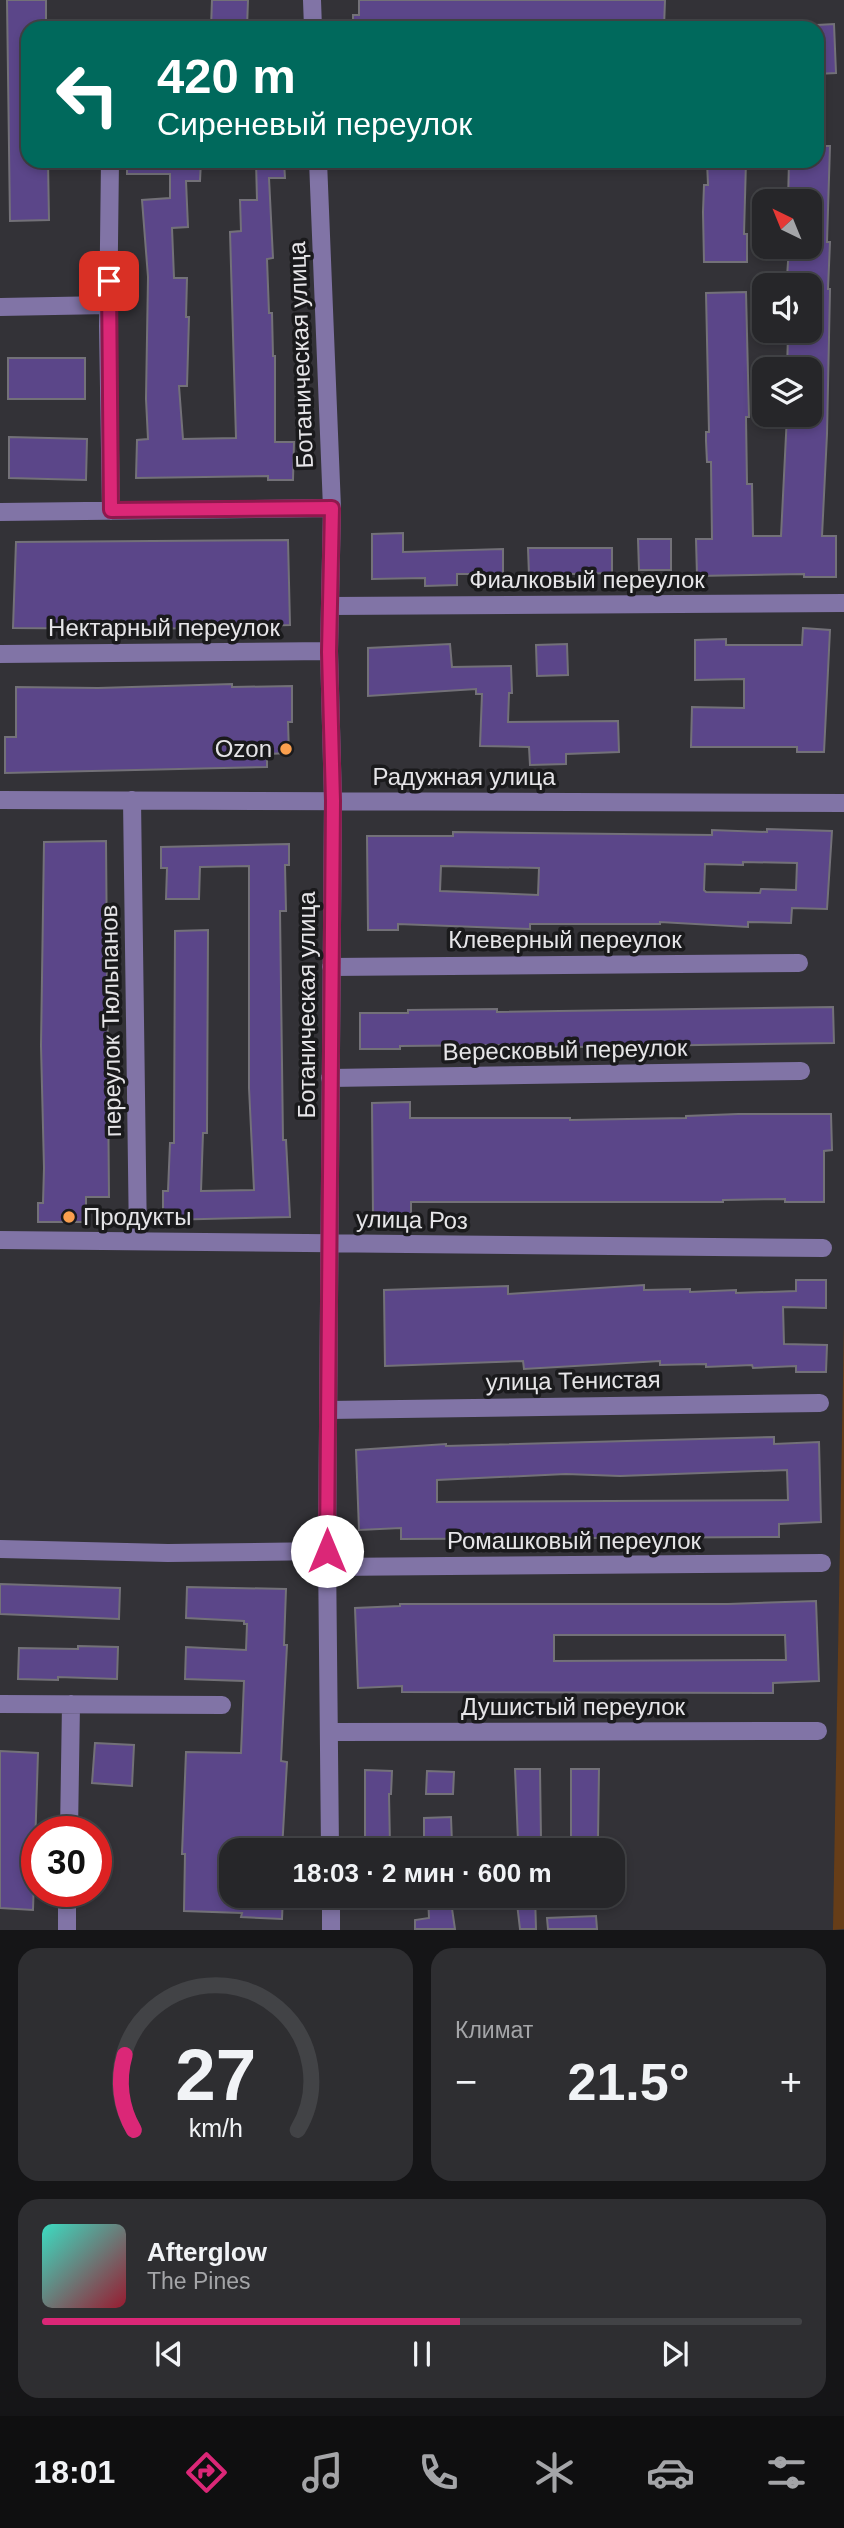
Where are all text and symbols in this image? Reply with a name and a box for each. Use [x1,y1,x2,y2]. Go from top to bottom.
icon: left [42,49,133,140]
text: 420 m [157,49,296,103]
text: Сиреневый переулок [157,106,472,142]
north arrow [752,189,822,259]
map controls [752,189,822,427]
street label: Ботаническая улица [283,240,318,469]
pin [79,251,139,311]
icon: arrive [90,262,128,300]
button: sound [752,273,822,343]
button: layers [752,357,822,427]
street label: Фиалковый переулок [469,566,705,593]
street label: Нектарный переулок [48,614,280,641]
place label: Ozon [215,735,272,762]
marker: Ozon [278,741,294,757]
street label: Радужная улица [372,763,556,790]
street label: Ботаническая улица [293,891,320,1119]
street label: переулок Тюльпанов [95,905,126,1137]
street label: Клеверный переулок [448,926,682,953]
street label: Вересковый переулок [442,1034,688,1065]
place label: Продукты [83,1203,191,1230]
street label: улица Роз [356,1205,468,1234]
marker: Продукты [61,1209,77,1225]
street label: улица Тенистая [485,1365,661,1396]
position arrow [290,1514,364,1588]
street label: Ромашковый переулок [447,1527,701,1554]
street label: Душистый переулок [461,1693,686,1720]
speed limit sign: 30 [21,1816,112,1907]
text: 18:03 · 2 мин · 600 m [292,1858,552,1888]
text: Климат [455,2017,533,2043]
text: 27 [175,2035,256,2116]
text: 21.5° [567,2053,690,2111]
text: − [455,2061,477,2103]
text: + [780,2061,802,2103]
text: km/h [188,2114,243,2142]
text: Afterglow [147,2237,267,2267]
text: The Pines [147,2268,251,2294]
icon: previous [150,2335,188,2373]
icon: pause [403,2335,441,2373]
icon: next [656,2335,694,2373]
icon: directions [182,2448,231,2497]
icon: music [298,2448,347,2497]
icon: phone [414,2448,463,2497]
icon: climate [530,2448,579,2497]
icon: car [646,2448,695,2497]
icon: filters [762,2448,811,2497]
text: 18:01 [33,2454,115,2490]

